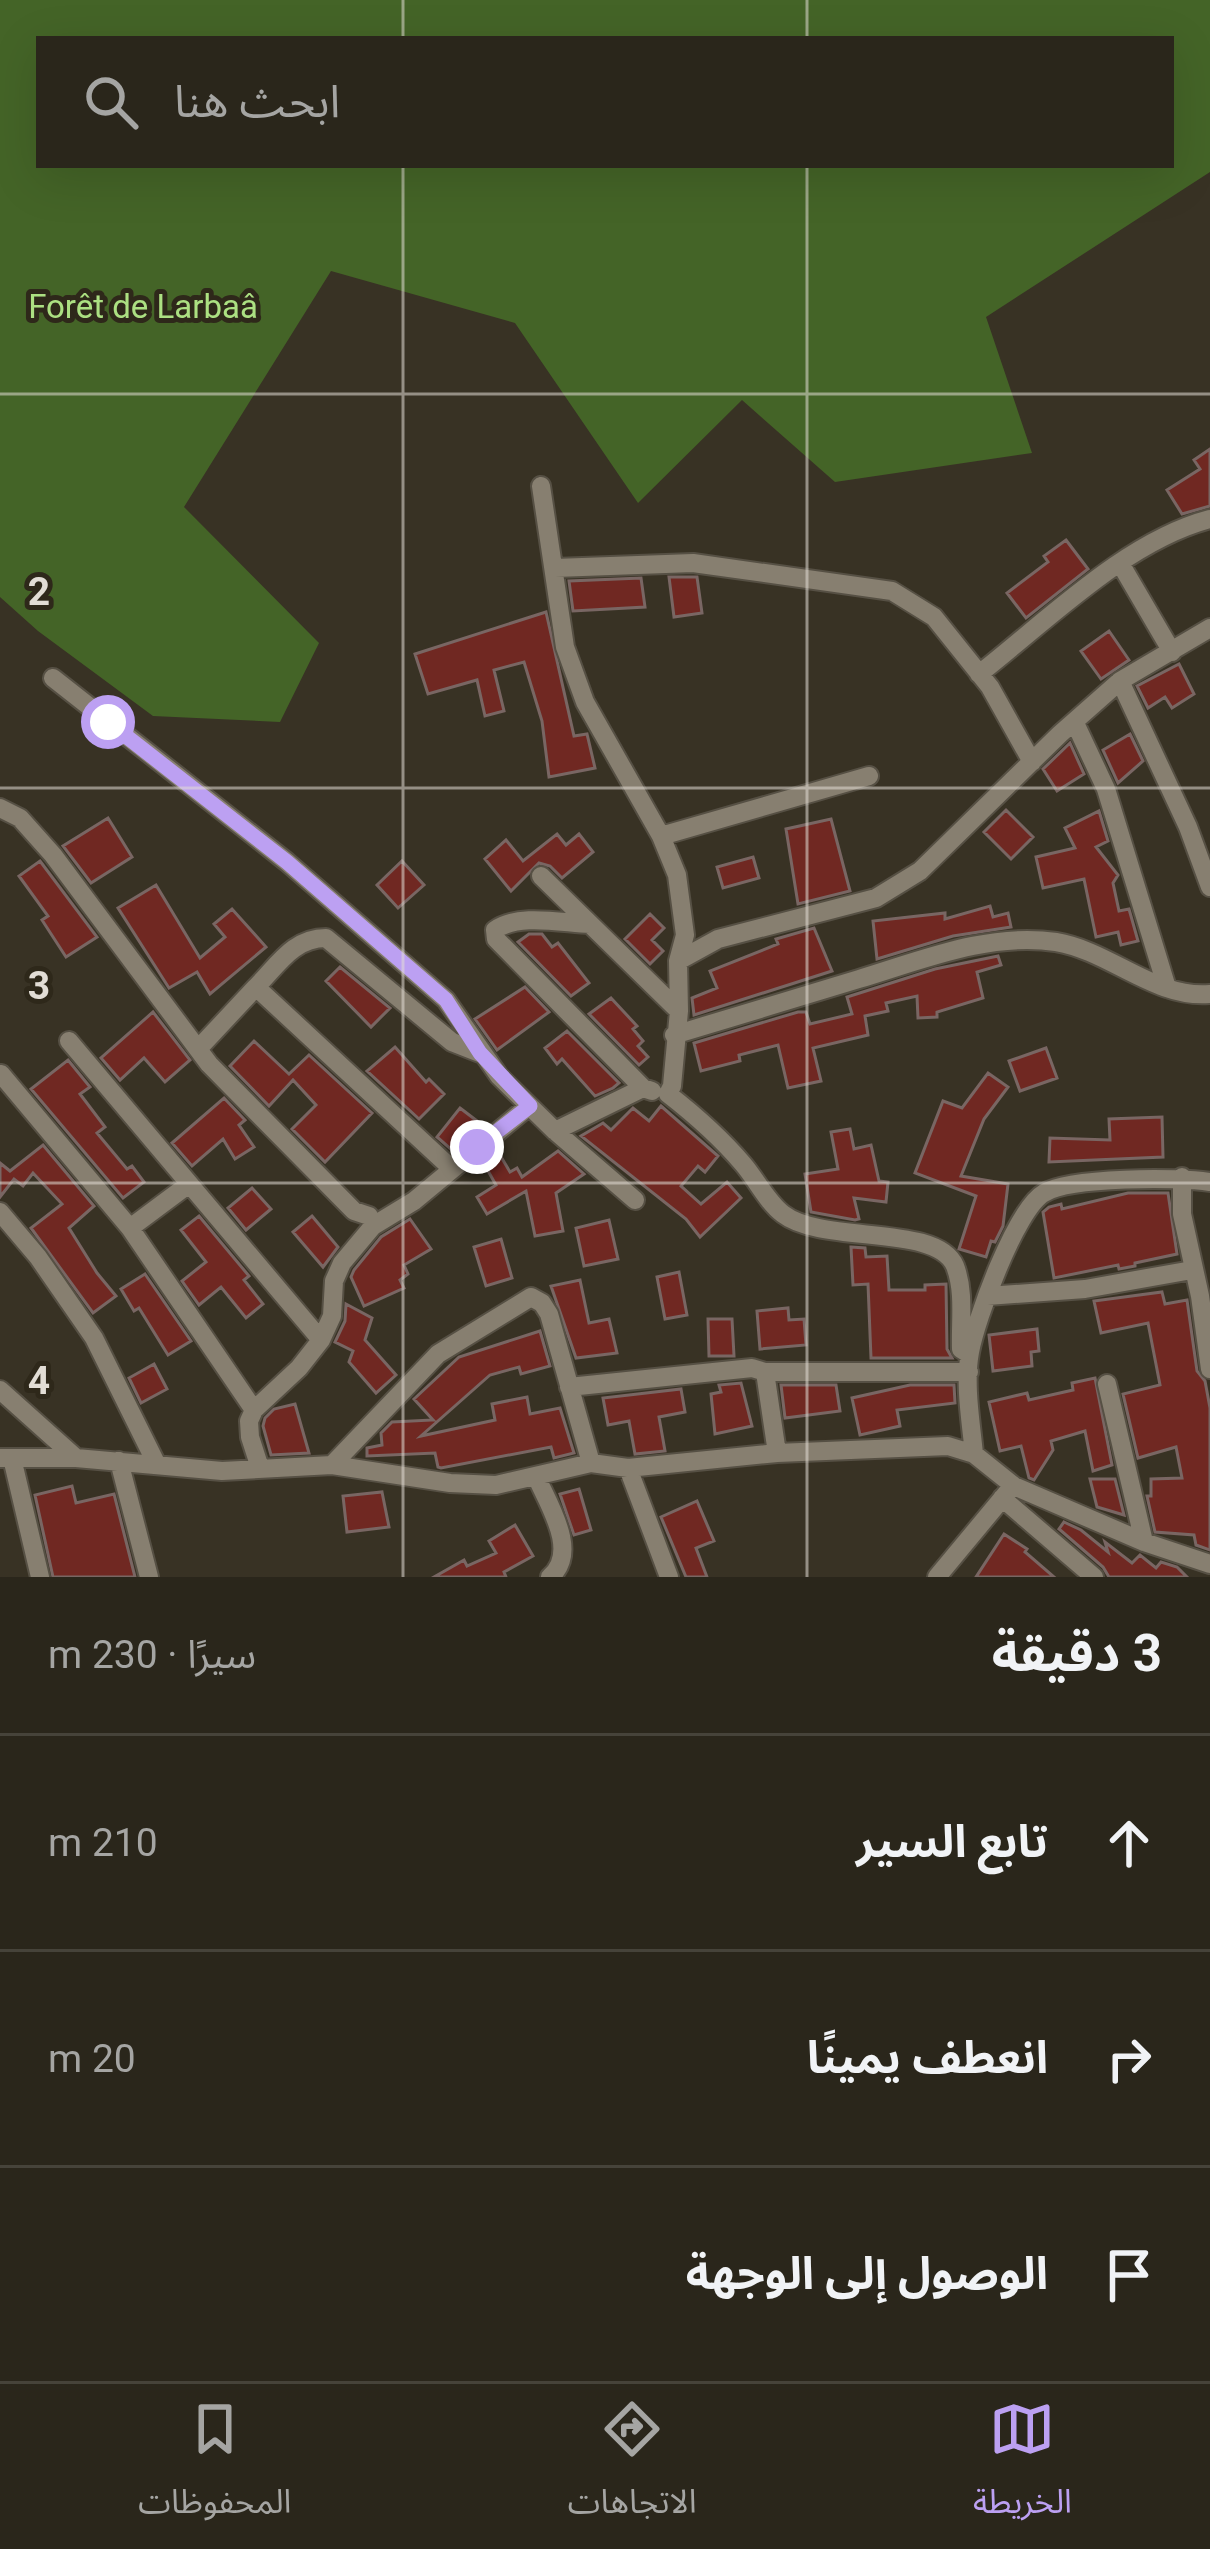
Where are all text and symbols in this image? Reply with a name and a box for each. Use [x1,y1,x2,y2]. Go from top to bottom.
search box [36,36,1174,168]
icon: search [78,69,144,135]
text: ابحث هنا [174,75,340,128]
park label: Forêt de Larbaâ [28,287,258,326]
text: 2 [28,569,50,615]
route start [81,695,135,749]
text: 3 [28,963,50,1009]
route end [450,1120,504,1174]
text: 4 [28,1358,50,1404]
text: 3 دقيقة [992,1624,1162,1683]
text: سيرًا · 230 m [48,1632,256,1678]
icon: ahead [1096,1810,1162,1876]
text: تابع السير [856,1815,1048,1868]
text: 210 m [48,1820,158,1866]
icon: right [1096,2026,1162,2092]
text: انعطف يمينًا [807,2031,1048,2084]
text: 20 m [48,2036,136,2082]
icon: arrive [1096,2242,1162,2308]
text: الوصول إلى الوجهة [686,2247,1048,2300]
tab: المحفوظات [138,2396,291,2537]
tab: الاتجاهات [568,2396,697,2537]
tab: الخريطة [973,2396,1072,2537]

